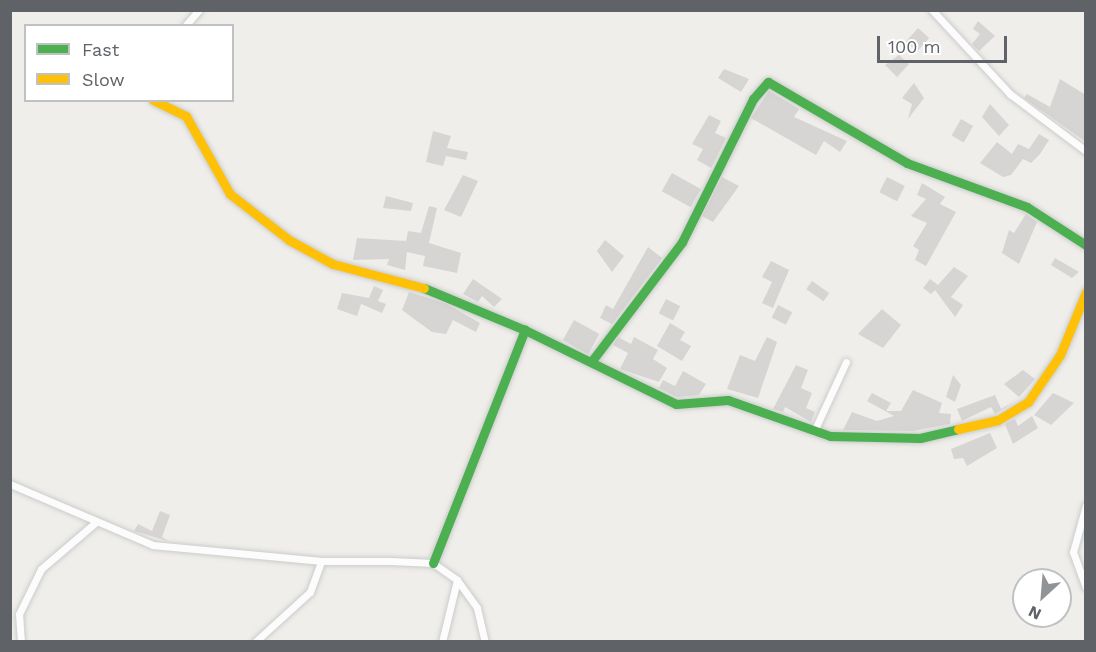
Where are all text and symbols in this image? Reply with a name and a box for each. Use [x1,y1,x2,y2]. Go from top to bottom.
legend [24,24,234,102]
scale bar [880,24,1010,62]
text: 100 m [888,36,941,57]
text: Fast [82,39,119,60]
text: Slow [82,69,125,90]
north arrow [1012,568,1072,628]
text: N [1025,602,1044,624]

